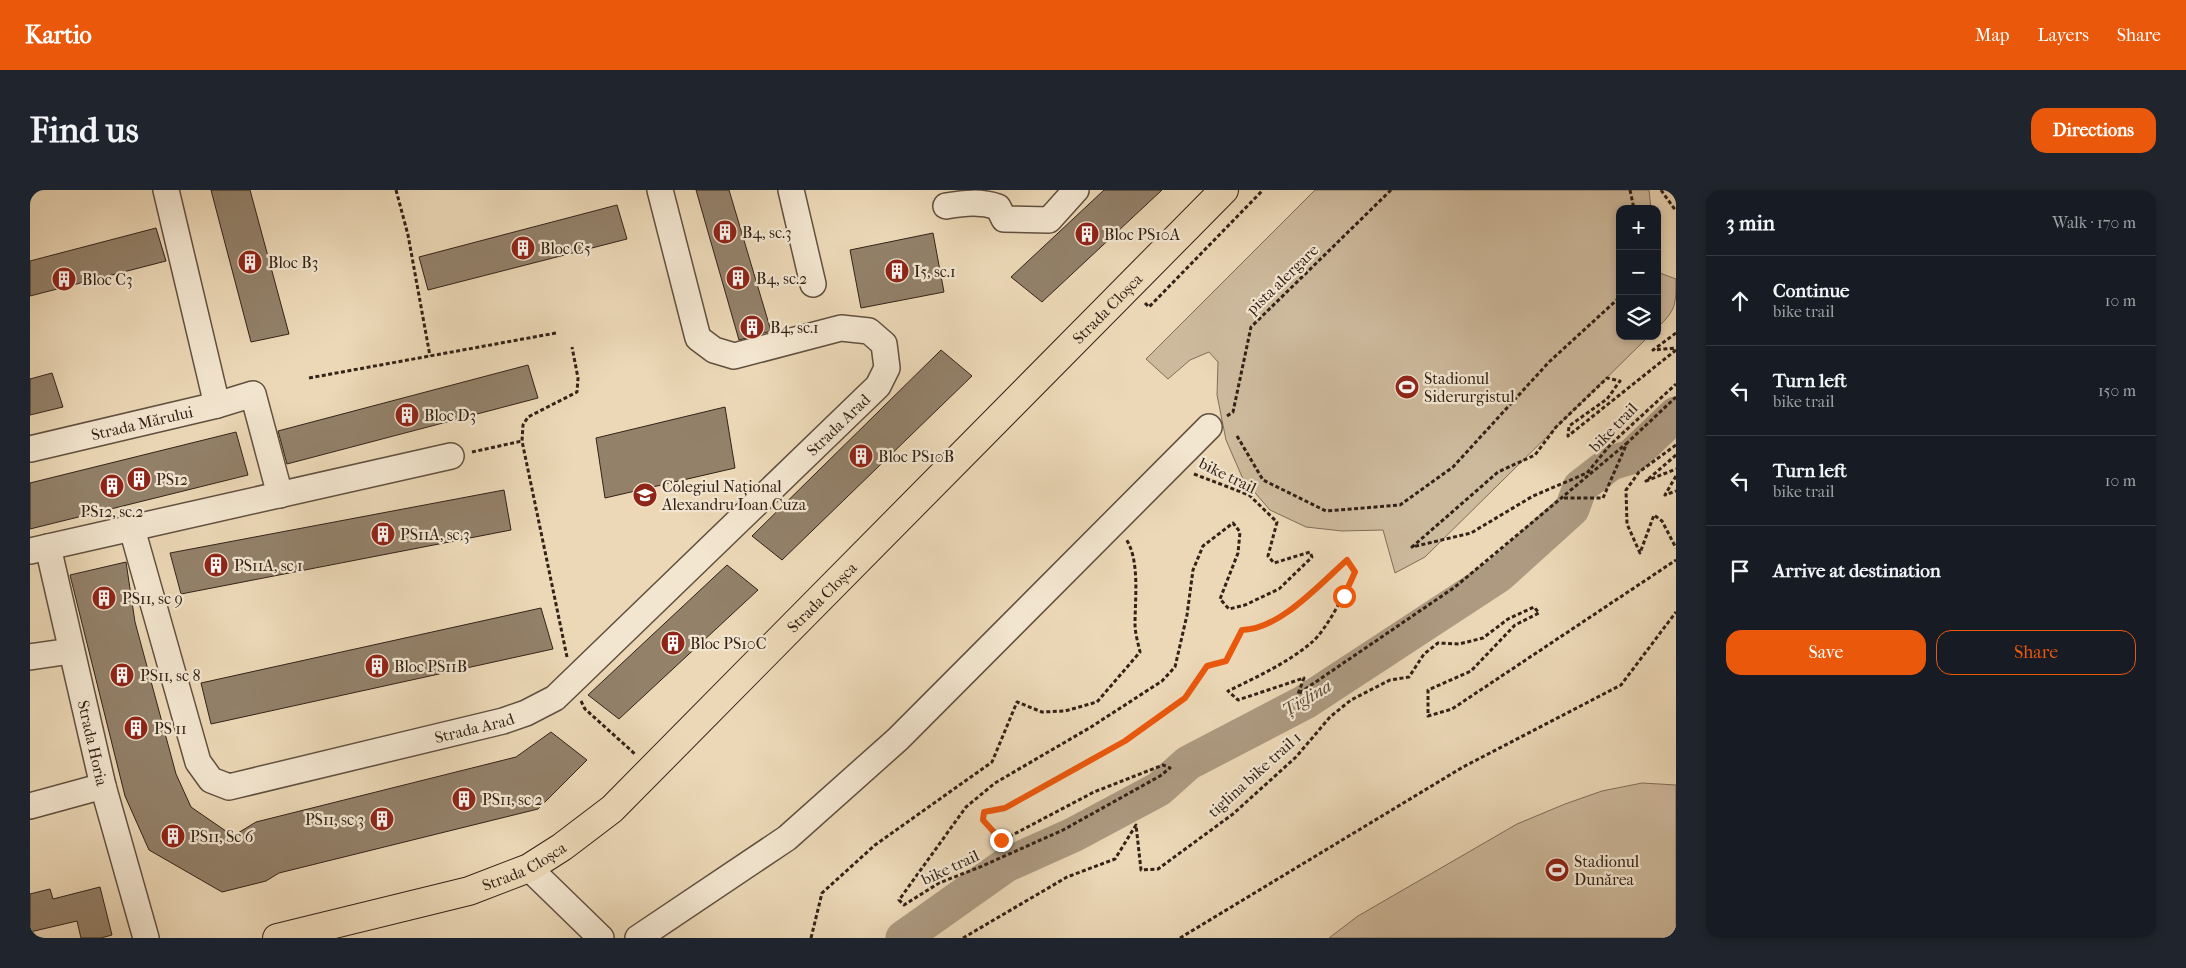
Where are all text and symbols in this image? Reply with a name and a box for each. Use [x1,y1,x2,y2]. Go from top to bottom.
text: Kartio [25,21,92,49]
text: Map [1975,25,2009,46]
text: Layers [2037,25,2089,46]
text: Share [2117,25,2161,46]
button: Directions [2031,108,2156,153]
text: Find us [30,110,139,151]
map controls [1616,205,1661,340]
button: + [1616,205,1661,250]
text: 3 min [1726,211,1775,235]
text: Walk · 170 m [2052,213,2136,232]
building icon: B4, sc.3 [712,219,738,245]
building icon: Bloc PS10A [1074,221,1100,247]
place label: B4, sc.3 [742,223,792,242]
place label: Bloc PS10A [1104,225,1181,244]
building icon: Bloc C5 [510,235,536,261]
place label: Bloc C5 [540,239,591,258]
street label: pista alergare [1242,240,1322,319]
building icon: Bloc B3 [237,249,263,275]
button: − [1616,250,1661,295]
place label: Bloc B3 [268,253,318,272]
building icon: I5, sc.1 [884,258,910,284]
place label: I5, sc.1 [914,262,956,281]
building icon: B4, sc.2 [725,265,751,291]
building icon: Bloc C3 [51,266,77,292]
place label: B4, sc.2 [756,269,807,288]
street label: Strada Cloșca [1069,269,1147,348]
place label: Bloc C3 [82,270,133,289]
text: Continue [1773,280,1849,302]
icon: ahead [1726,287,1754,315]
text: 10 m [2105,291,2136,310]
button: layers [1616,295,1661,340]
text: bike trail [1773,302,1834,321]
building icon: B4, sc.1 [739,314,765,340]
place label: B4, sc.1 [770,318,819,337]
place label: Stadionul Siderurgistul [1424,369,1515,406]
text: Turn left [1773,370,1847,392]
sports icon: Stadionul Siderurgistul [1394,374,1420,400]
icon: left [1726,377,1754,405]
text: 150 m [2098,381,2136,400]
street label: Strada Arad [803,390,874,460]
text: bike trail [1773,392,1834,411]
street label: bike trail [1584,398,1642,457]
street label: Strada Mărului [89,402,195,444]
building icon: Bloc D3 [394,402,420,428]
place label: Bloc D3 [424,406,476,425]
building icon: Bloc PS10B [848,443,874,469]
place label: Bloc PS10B [878,447,954,466]
street label: bike trail [1195,453,1260,498]
text: Turn left [1773,460,1847,482]
building icon: PS12 [126,466,152,492]
icon: left [1726,467,1754,495]
place label: PS12 [156,470,188,489]
text: 10 m [2105,471,2136,490]
building icon: PS12, sc.2 [99,473,125,499]
place label: Colegiul Național Alexandru Ioan Cuza [661,477,807,514]
school or university icon: Colegiul Național Alexandru Ioan Cuza [632,482,658,508]
text: bike trail [1773,482,1834,501]
place label: PS12, sc.2 [81,502,143,521]
building icon: PS11A, sc 3 [370,521,396,547]
place label: PS11A, sc 3 [400,525,470,544]
building icon: PS11A, sc 1 [203,552,229,578]
place label: PS11A, sc 1 [234,556,303,575]
icon: arrive [1726,557,1754,585]
street label: Strada Cloșca [783,558,861,636]
text: Arrive at destination [1773,560,1941,582]
building icon: PS11, sc 9 [91,585,117,611]
route start [1333,585,1356,608]
place label: PS11, sc 9 [122,589,183,608]
building icon: Bloc PS10C [660,630,686,656]
button: Save [1726,630,1926,675]
button: Share [1936,630,2136,675]
place label: Bloc PS10C [690,634,766,653]
building icon: Bloc PS11B [364,653,390,679]
place label: Bloc PS11B [394,657,467,676]
building icon: PS11, sc 8 [109,662,135,688]
place label: PS11, sc 8 [140,666,201,685]
water label: Țiglina [1279,676,1336,721]
street label: Strada Horia [74,698,112,788]
street label: Strada Arad [433,709,517,747]
building icon: PS 11 [123,715,149,741]
place label: PS 11 [154,719,187,738]
street label: tiglina bike trail 1 [1204,728,1305,821]
building icon: PS11, sc 2 [451,786,477,812]
place label: PS11, sc 2 [482,790,543,809]
building icon: PS11, sc 3 [369,806,395,832]
place label: PS11, sc 3 [305,810,364,829]
building icon: PS11, Sc 6 [160,823,186,849]
place label: PS11, Sc 6 [190,827,254,846]
route end [990,829,1013,852]
street label: Strada Cloșca [479,838,570,895]
street label: bike trail [917,846,983,889]
place label: Stadionul Dunărea [1574,852,1640,889]
sports icon: Stadionul Dunărea [1544,857,1570,883]

